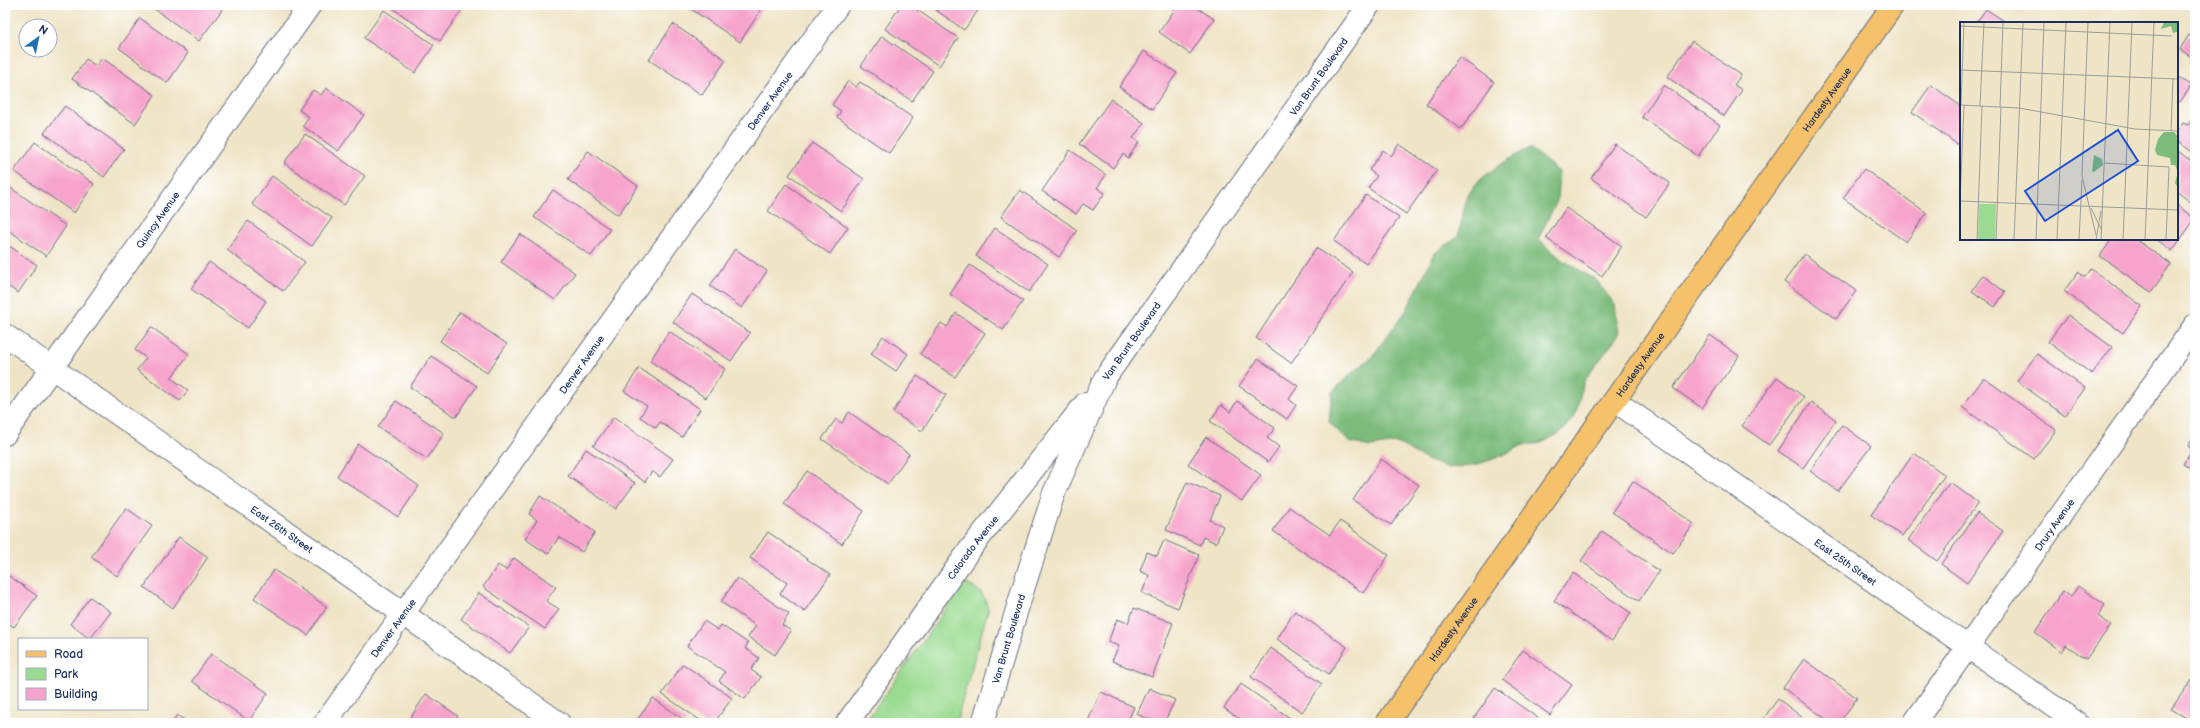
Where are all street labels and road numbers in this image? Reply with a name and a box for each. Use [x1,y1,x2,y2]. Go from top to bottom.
street label: Van Brunt Boulevard [1288,36,1351,118]
street label: Hardesty Avenue [1800,65,1854,135]
street label: Denver Avenue [746,69,796,133]
street label: Quincy Avenue [134,189,182,251]
street label: Van Brunt Boulevard [1100,300,1164,383]
street label: Hardesty Avenue [1614,330,1668,399]
street label: Denver Avenue [557,333,607,396]
street label: Drury Avenue [2033,497,2077,553]
street label: East 26th Street [248,504,315,556]
street label: Colorado Avenue [945,513,1002,582]
street label: East 25th Street [1811,537,1878,588]
street label: Van Brunt Boulevard [990,593,1028,685]
street label: Hardesty Avenue [1427,595,1481,664]
street label: Denver Avenue [369,597,419,660]

